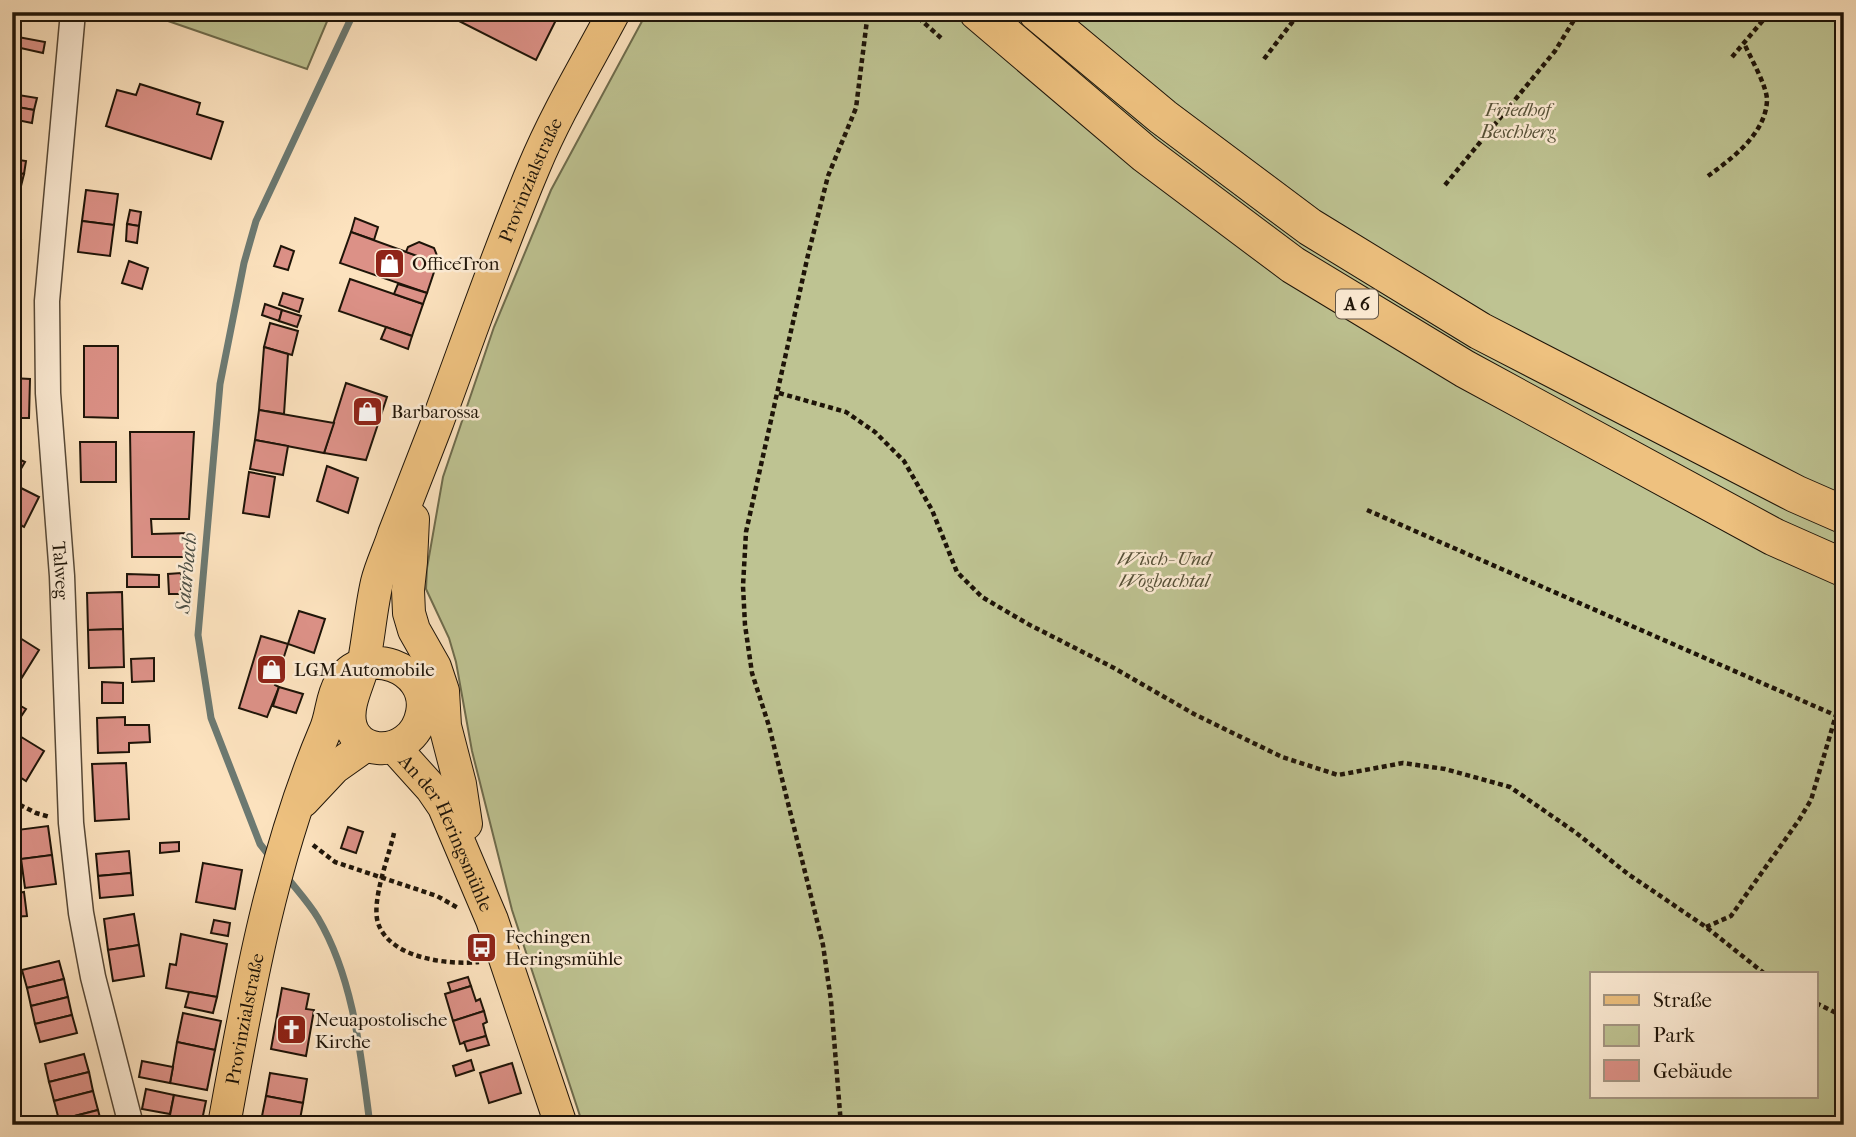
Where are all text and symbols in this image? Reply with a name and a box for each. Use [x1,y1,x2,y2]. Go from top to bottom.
park label: Friedhof Beschberg [1479,99,1556,143]
street label: Provinzialstraße [495,114,567,246]
shop icon: OfficeTron [372,246,406,280]
place label: OfficeTron [412,253,499,275]
road number: A 6 [1336,290,1378,318]
shop icon: Barbarossa [351,394,385,428]
place label: Barbarossa [391,401,480,423]
water label: Saarbach [170,531,202,615]
street label: Talweg [47,540,73,601]
park label: Wisch- Und Wogbachtal [1117,548,1213,592]
shop icon: LGM Automobile [254,652,288,686]
place label: LGM Automobile [294,659,435,681]
street label: An der Heringsmühle [393,750,497,915]
place label: Fechingen Heringsmühle [505,926,623,970]
bus stop icon: Fechingen Heringsmühle [465,930,499,964]
street label: Provinzialstraße [221,951,269,1087]
legend [1590,972,1818,1098]
text: Straße [1653,988,1712,1012]
place label: Neuapostolische Kirche [315,1009,447,1053]
church icon: Neuapostolische Kirche [275,1013,309,1047]
text: Park [1653,1023,1695,1047]
text: Gebäude [1653,1059,1733,1083]

